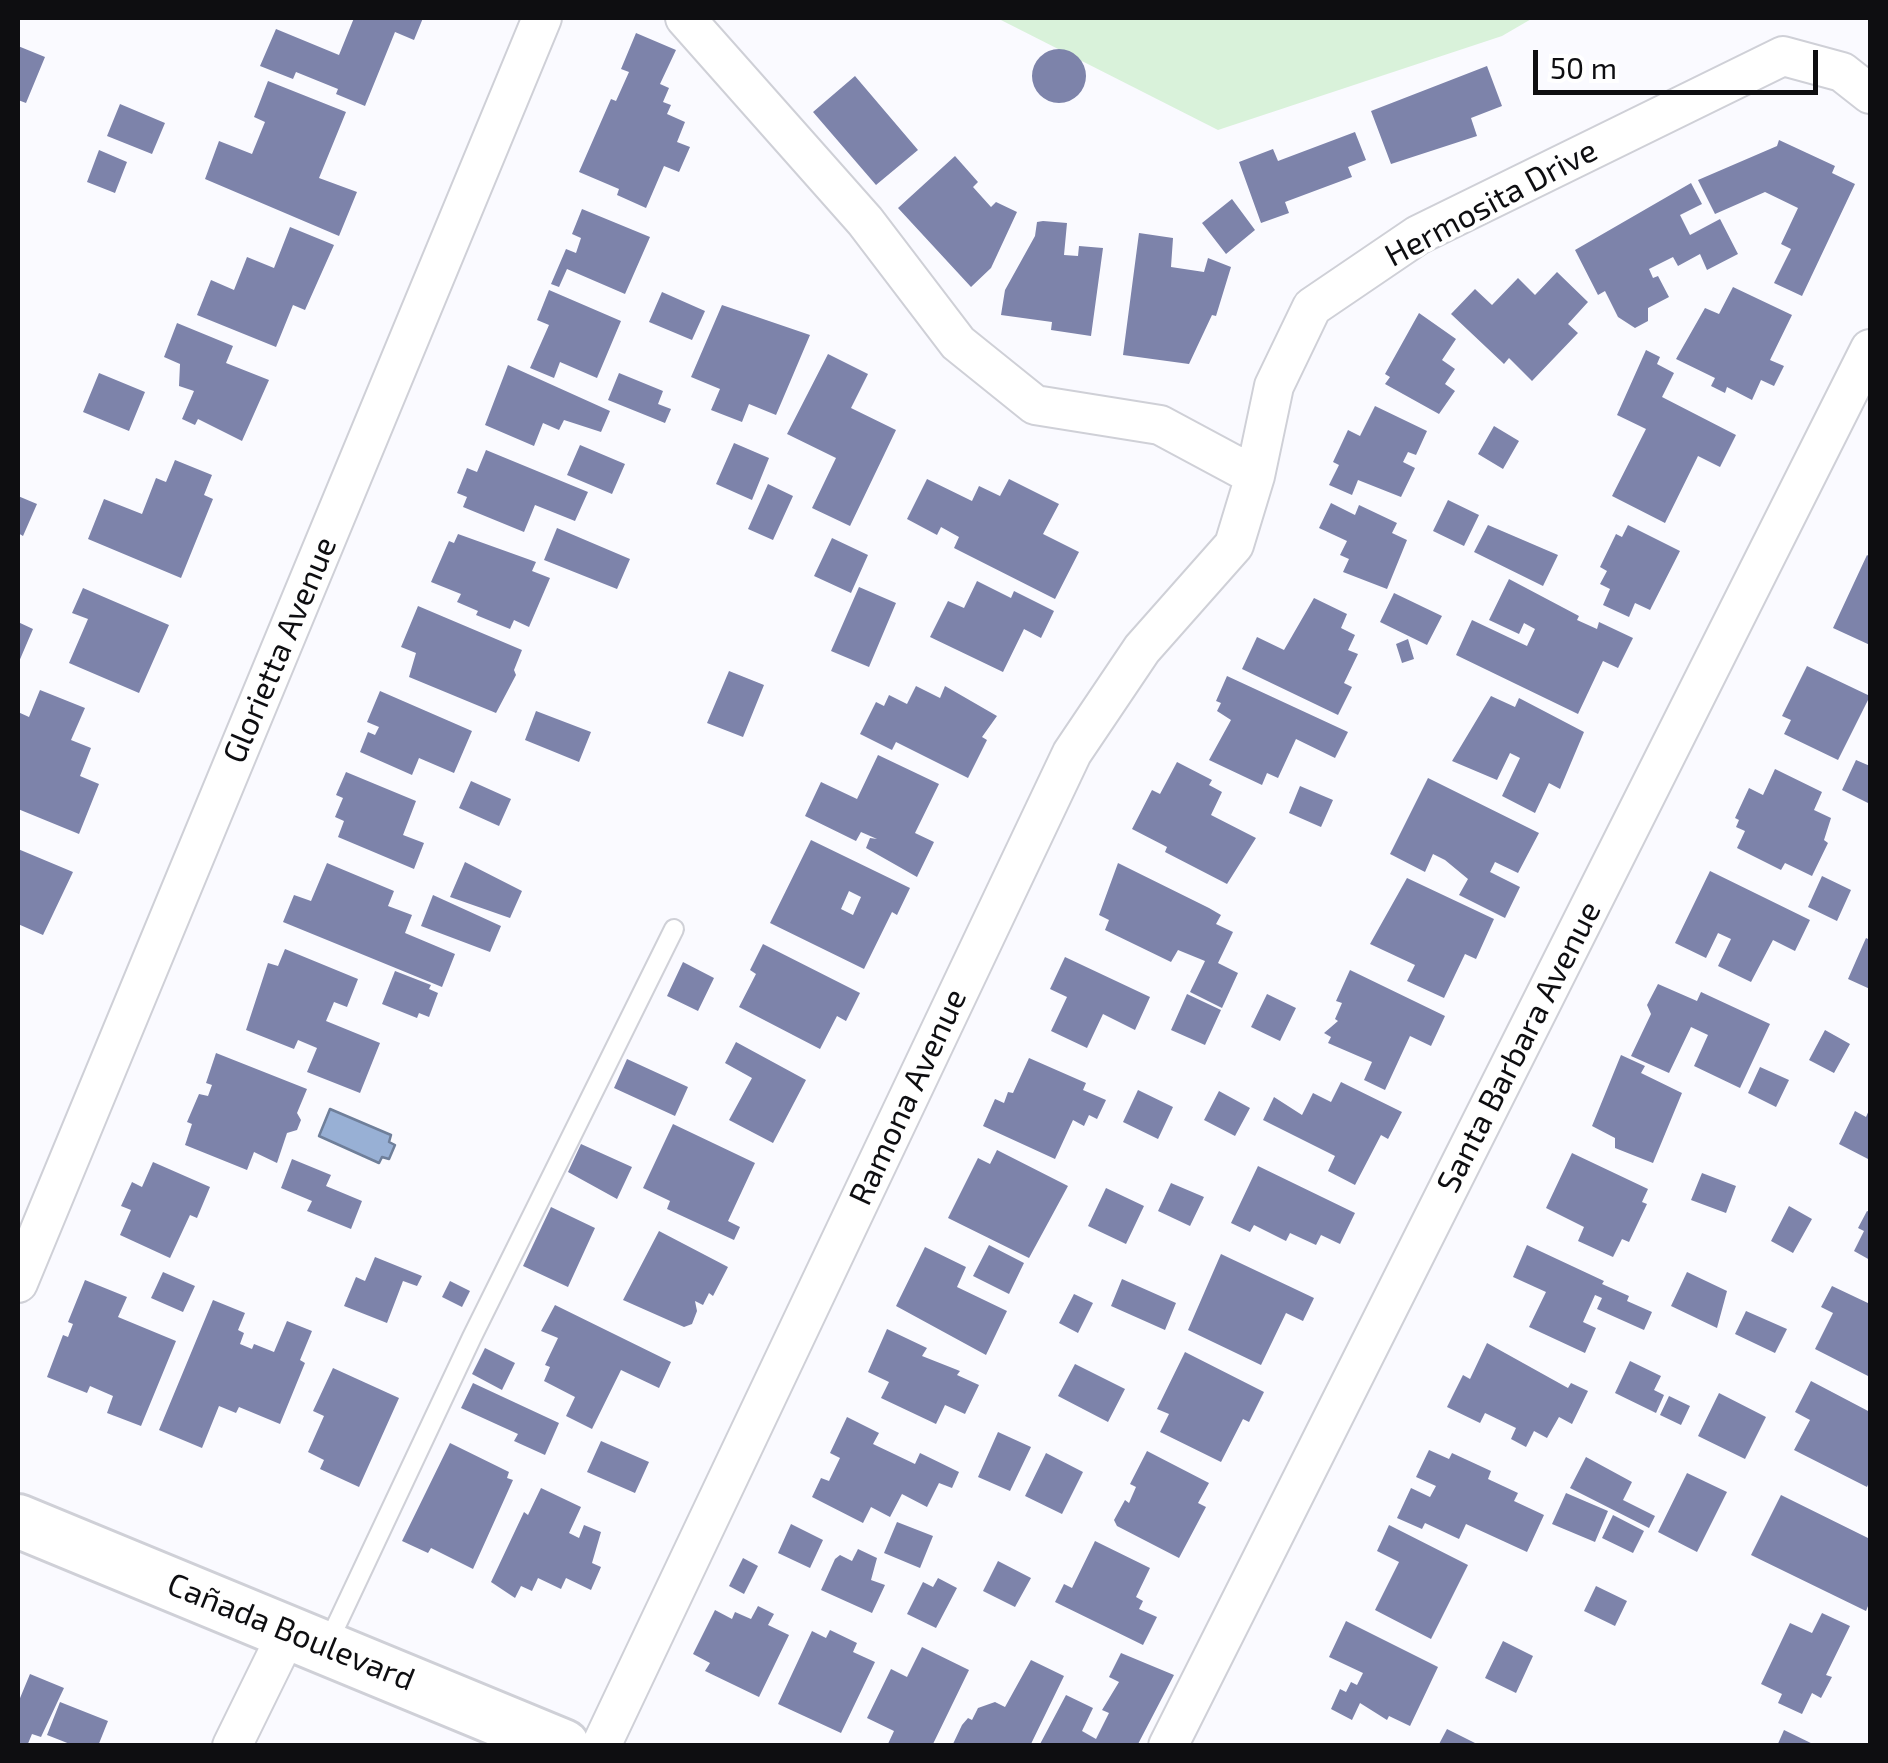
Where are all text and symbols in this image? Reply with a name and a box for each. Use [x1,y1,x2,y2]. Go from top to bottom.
scale bar [1538,30,1823,92]
text: 50 m [1550,49,1617,85]
street label: Hermosita Drive [1378,131,1604,275]
street label: Glorietta Avenue [215,531,345,769]
street label: Santa Barbara Avenue [1429,895,1609,1199]
street label: Ramona Avenue [841,983,975,1211]
street label: Cañada Boulevard [162,1565,420,1699]

